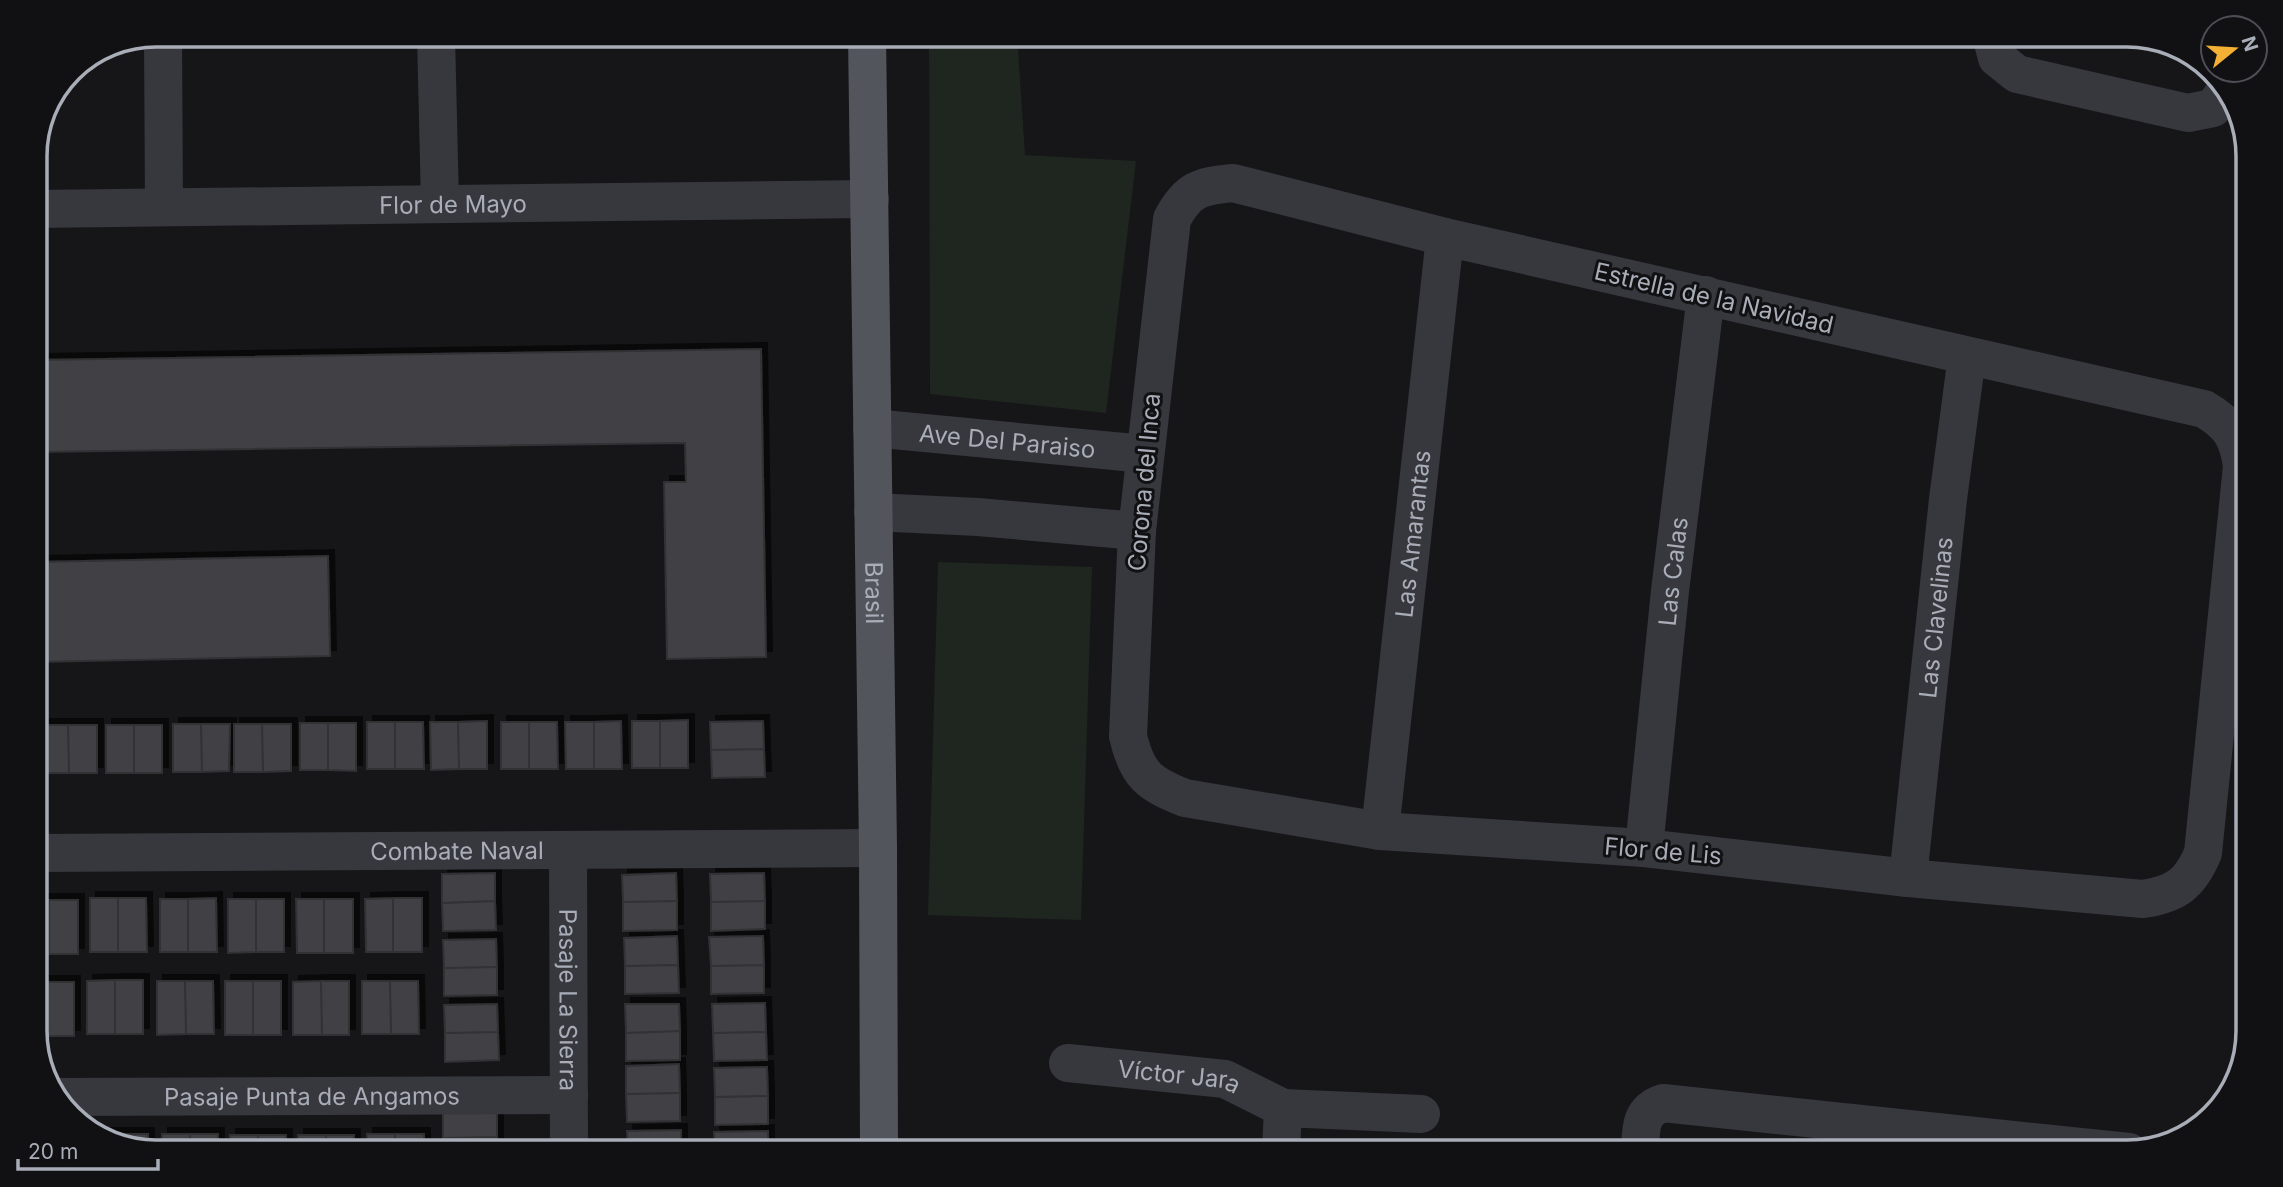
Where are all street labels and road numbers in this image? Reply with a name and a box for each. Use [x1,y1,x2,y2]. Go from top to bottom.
street label: Flor de Mayo [379,189,527,219]
street label: Estrella de la Navidad [1592,256,1836,340]
street label: Corona del Inca [1122,392,1166,572]
street label: Ave Del Paraiso [918,418,1097,464]
street label: Las Amarantas [1389,448,1436,619]
street label: Las Calas [1652,515,1693,627]
street label: Las Clavelinas [1913,535,1958,699]
street label: Brasil [860,561,889,624]
street label: Flor de Lis [1603,831,1723,871]
street label: Combate Naval [370,835,544,866]
street label: Pasaje La Sierra [554,909,583,1091]
street label: Víctor Jara [1116,1054,1246,1099]
street label: Pasaje Punta de Angamos [164,1081,460,1111]

